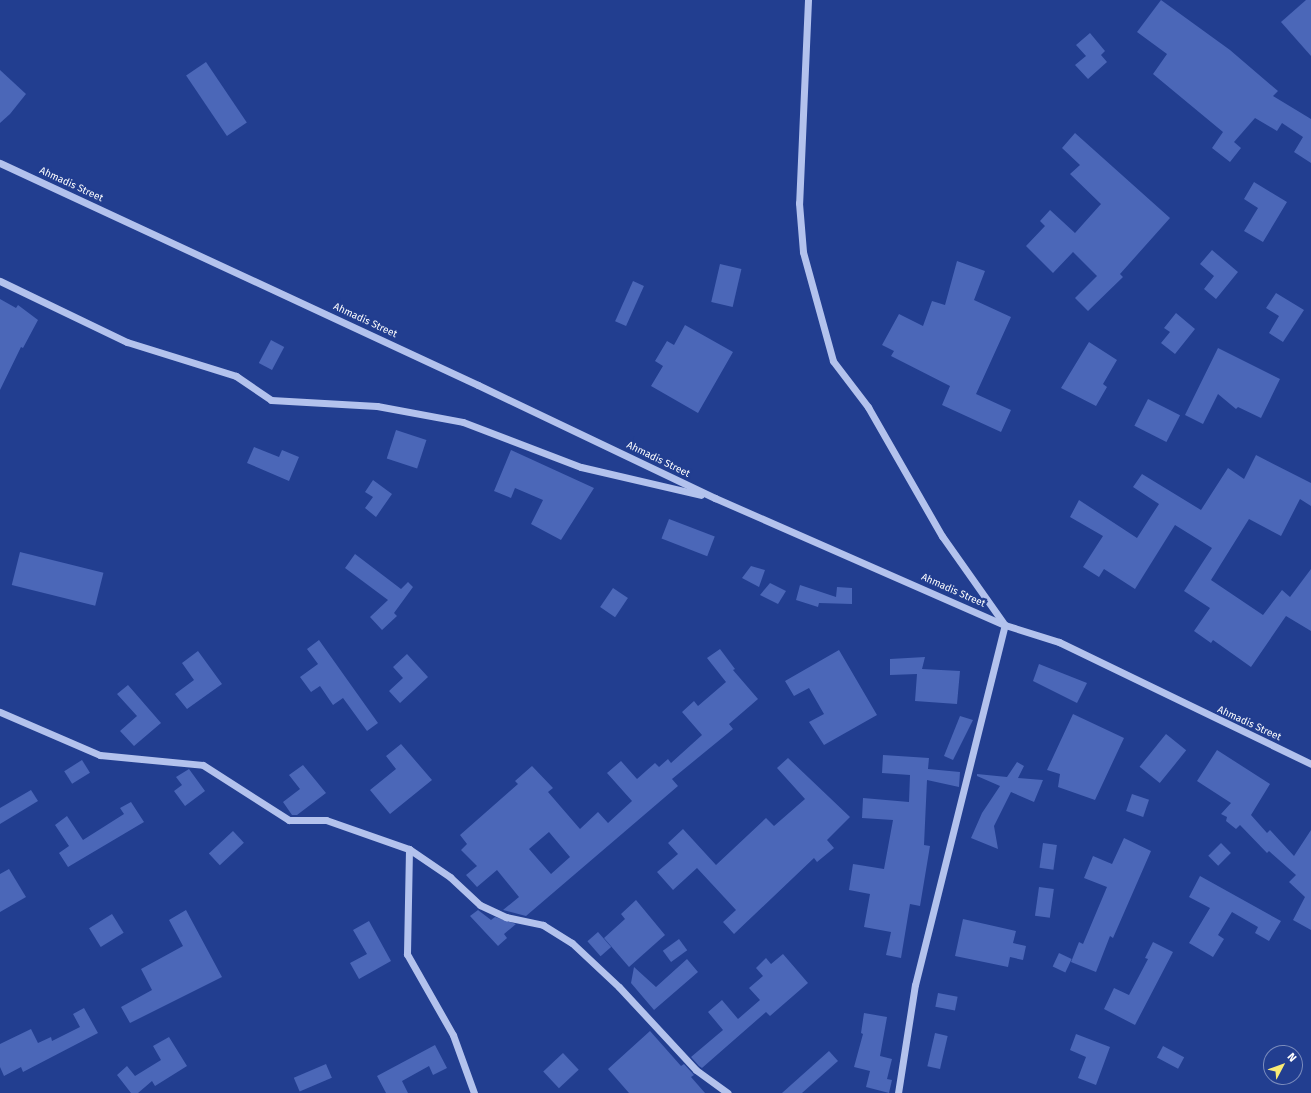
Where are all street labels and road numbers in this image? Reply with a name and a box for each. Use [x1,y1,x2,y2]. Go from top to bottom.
street label: Ahmadis Street [37,165,105,205]
street label: Ahmadis Street [331,301,399,341]
street label: Ahmadis Street [624,440,692,480]
street label: Ahmadis Street [919,572,987,610]
street label: Ahmadis Street [1215,704,1283,744]

